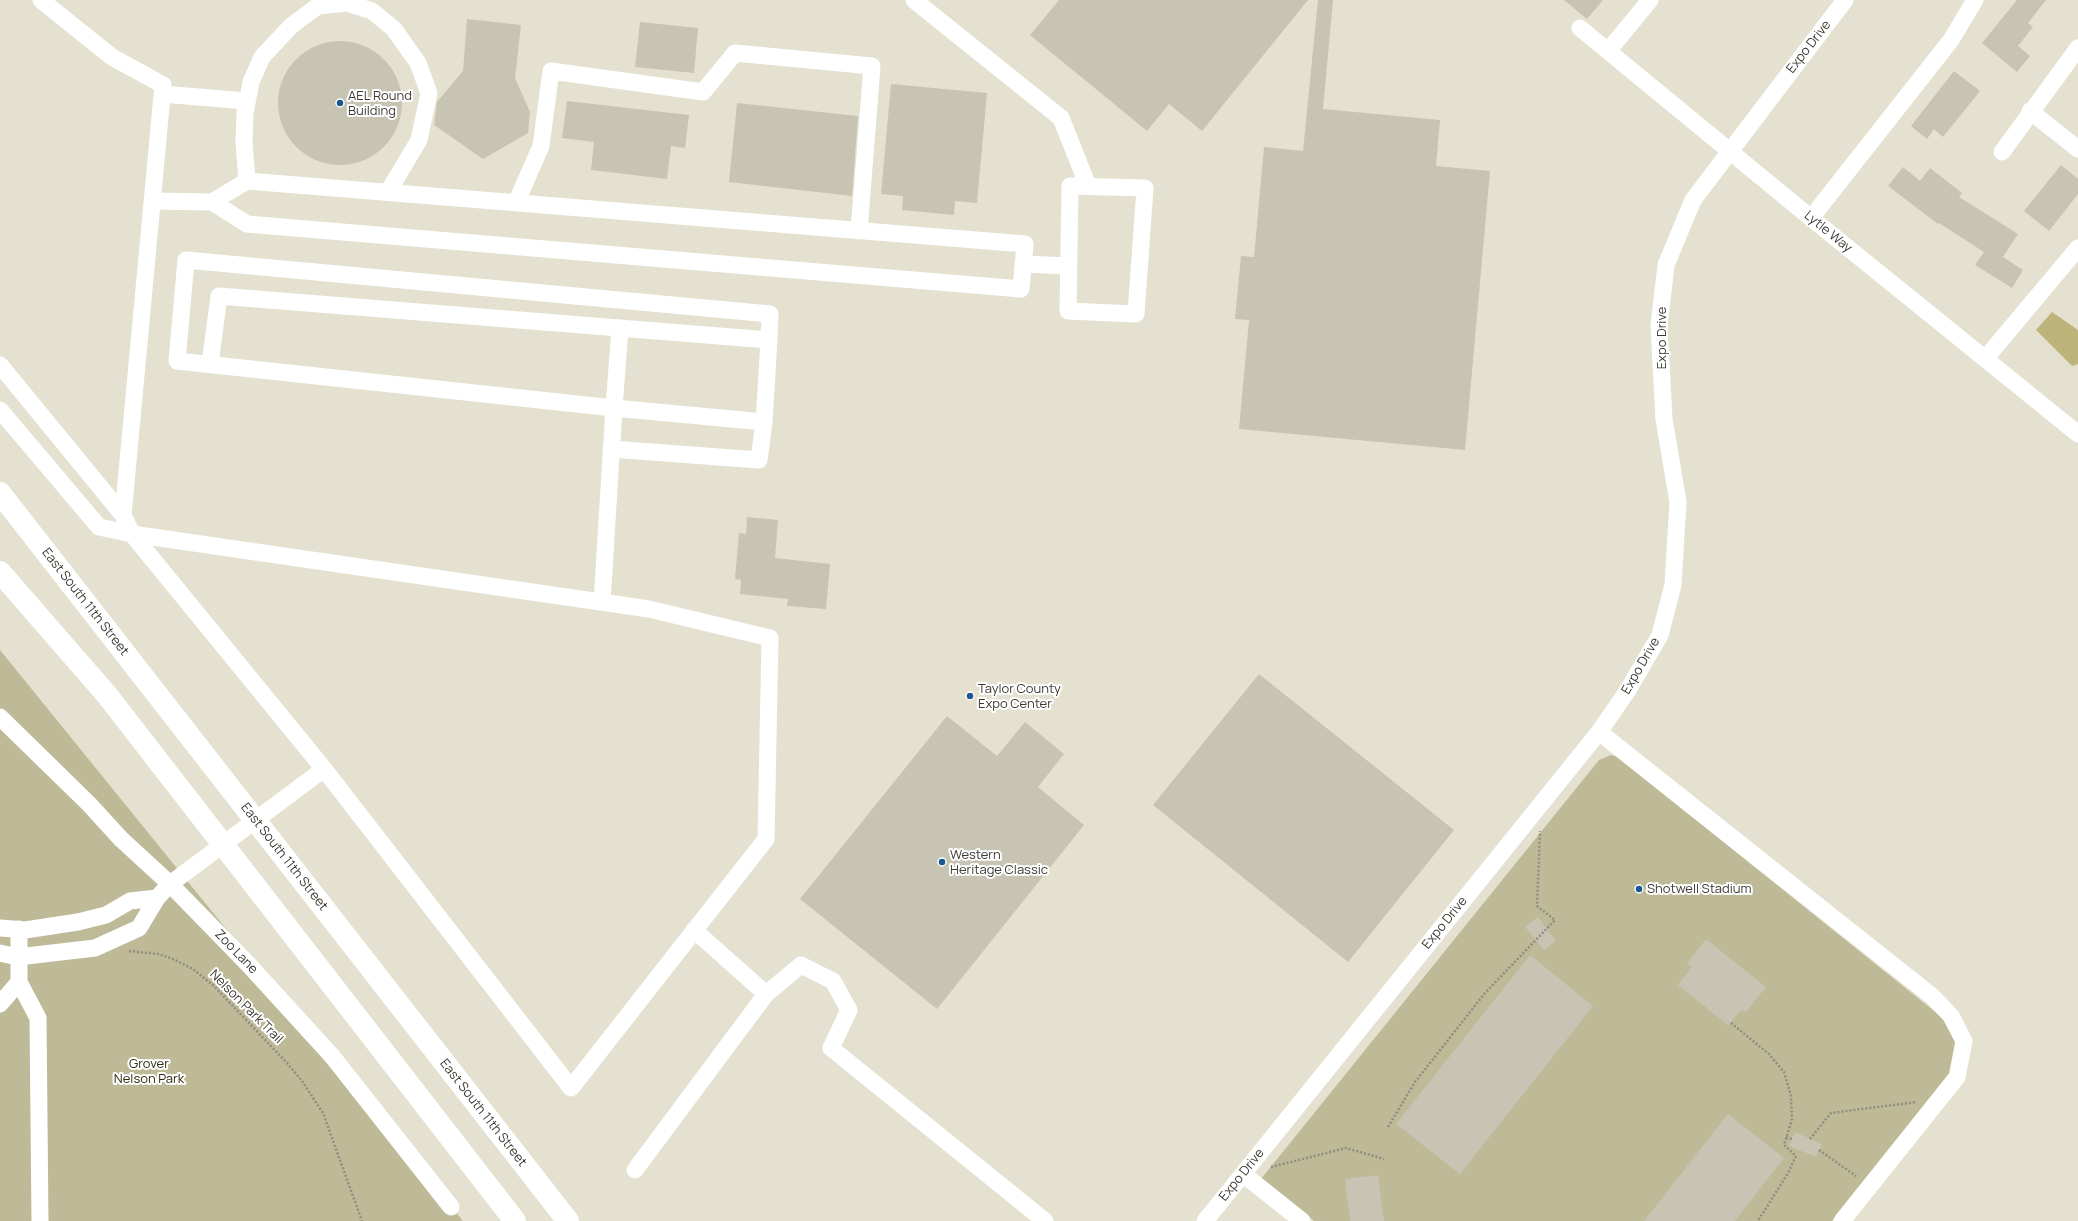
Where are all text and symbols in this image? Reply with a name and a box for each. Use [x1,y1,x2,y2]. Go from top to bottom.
street label: Expo Drive [1784,18,1834,76]
place label: AEL Round Building [348,88,412,119]
marker: AEL Round Building [335,98,345,108]
street label: Lytle Way [1801,208,1855,256]
street label: Expo Drive [1654,307,1670,369]
street label: East South 11th Street [38,545,132,659]
street label: Expo Drive [1619,635,1663,697]
place label: Taylor County Expo Center [978,681,1061,712]
marker: Taylor County Expo Center [965,691,975,701]
street label: East South 11th Street [237,800,331,914]
place label: Western Heritage Classic [950,847,1048,878]
marker: Western Heritage Classic [937,857,947,867]
place label: Shotwell Stadium [1647,881,1752,897]
marker: Shotwell Stadium [1634,884,1644,894]
street label: Expo Drive [1419,894,1471,952]
street label: Zoo Lane [211,927,261,977]
street label: Nelson Park Trail [206,967,286,1047]
park label: Grover Nelson Park [114,1056,184,1087]
street label: East South 11th Street [436,1056,530,1170]
street label: Expo Drive [1216,1146,1268,1204]

